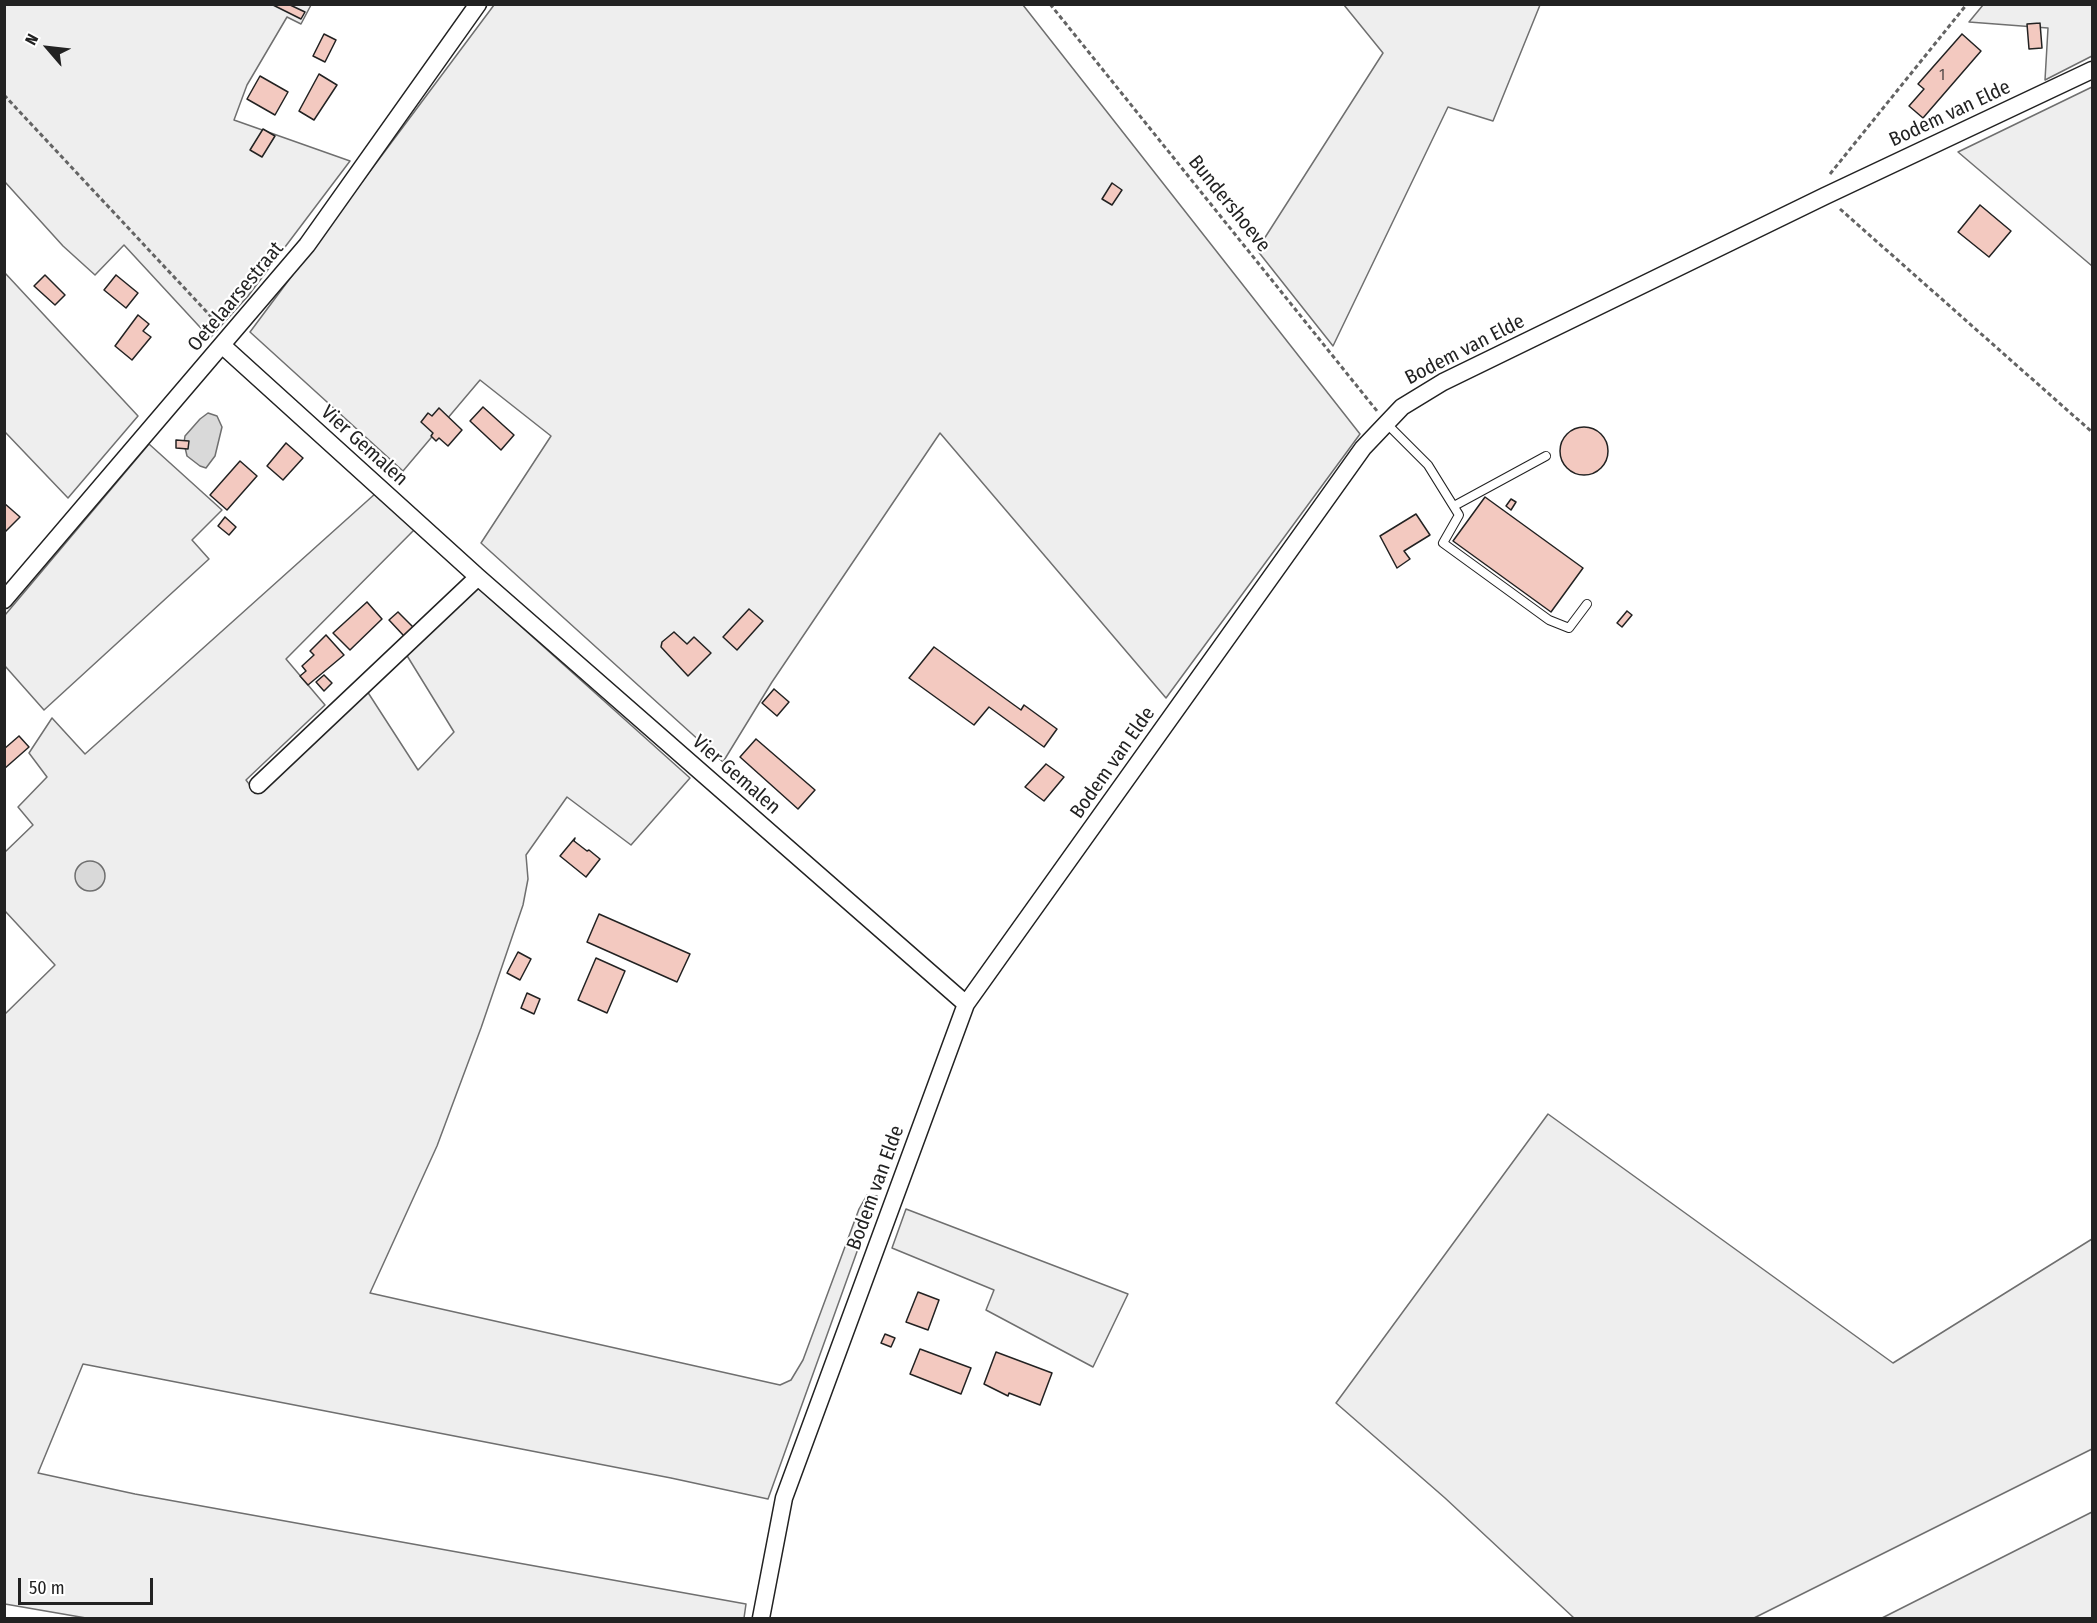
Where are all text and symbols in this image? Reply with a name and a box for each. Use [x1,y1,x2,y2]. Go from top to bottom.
north arrow [18,18,78,78]
text: N [21,31,42,48]
house number: 1 [1939,66,1945,86]
street label: Bodem van Elde [1886,75,2014,153]
street label: Bundershoeve [1183,151,1275,257]
street label: Oetelaarsestraat [183,237,289,357]
street label: Bodem van Elde [1401,310,1529,390]
street label: Vier Gemalen [316,401,412,491]
street label: Bodem van Elde [1066,703,1160,823]
street label: Vier Gemalen [687,730,785,820]
street label: Bodem van Elde [842,1122,910,1254]
scale bar [21,1566,156,1604]
text: 50 m [29,1577,65,1599]

